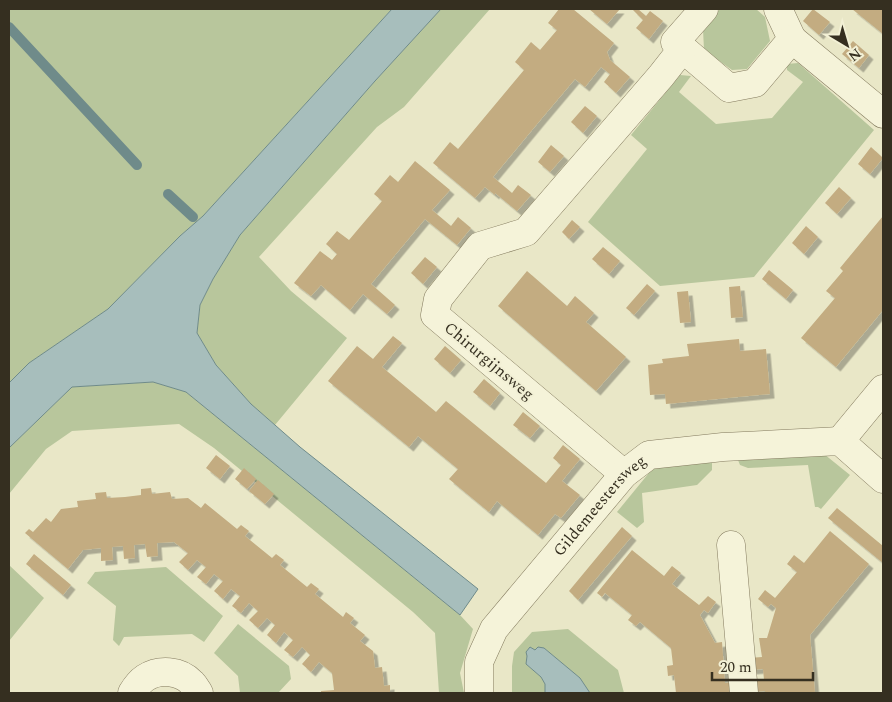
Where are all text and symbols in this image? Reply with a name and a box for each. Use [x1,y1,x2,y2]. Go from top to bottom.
north arrow [822,20,872,70]
text: N [844,43,866,67]
street label: Chirurgijnsweg [439,316,539,406]
street label: Gildemeestersweg [548,449,652,562]
scale bar [712,650,813,682]
text: 20 m [720,656,752,679]

